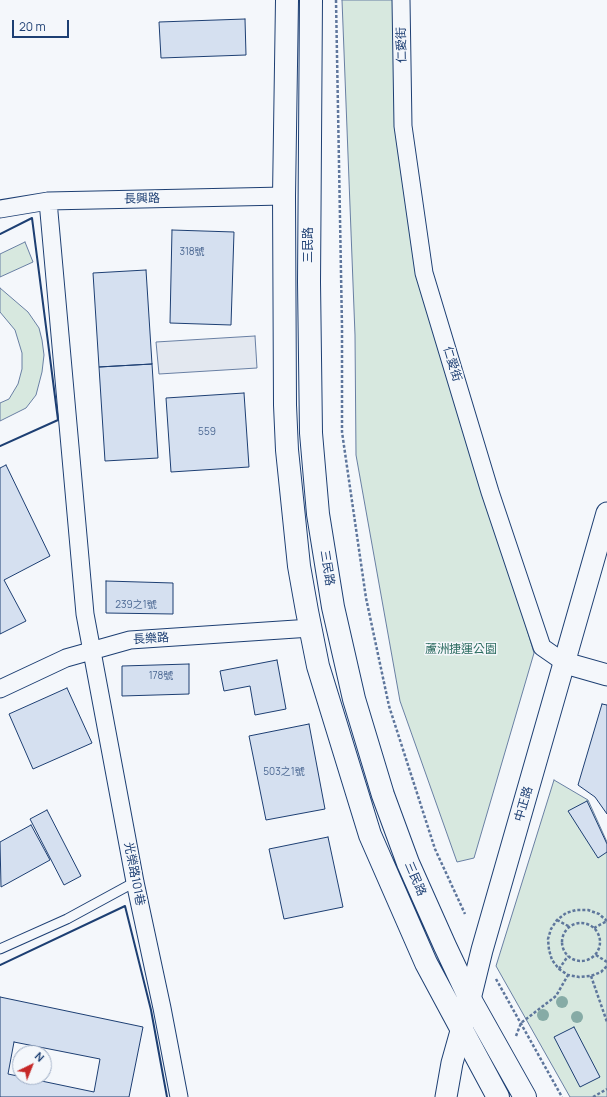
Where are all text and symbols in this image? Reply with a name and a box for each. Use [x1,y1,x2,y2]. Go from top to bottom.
scale bar [14,12,71,38]
text: 20 m [19,18,46,35]
street label: 仁愛街 [394,27,410,63]
street label: 長興路 [124,191,160,207]
street label: 三民路 [302,227,316,263]
house number: 318號 [179,246,205,258]
street label: 仁愛街 [440,345,464,383]
house number: 559 [198,426,216,438]
street label: 三民路 [317,549,337,587]
house number: 239之1號 [115,599,157,611]
street label: 長樂路 [133,631,169,647]
park label: 蘆洲捷運公園 [425,643,497,657]
house number: 178號 [149,670,173,682]
house number: 503之1號 [263,766,305,778]
street label: 中正路 [512,785,536,823]
street label: 光榮路101巷 [121,841,147,907]
street label: 三民路 [401,860,429,898]
north arrow [12,1045,52,1085]
text: N [32,1048,48,1065]

